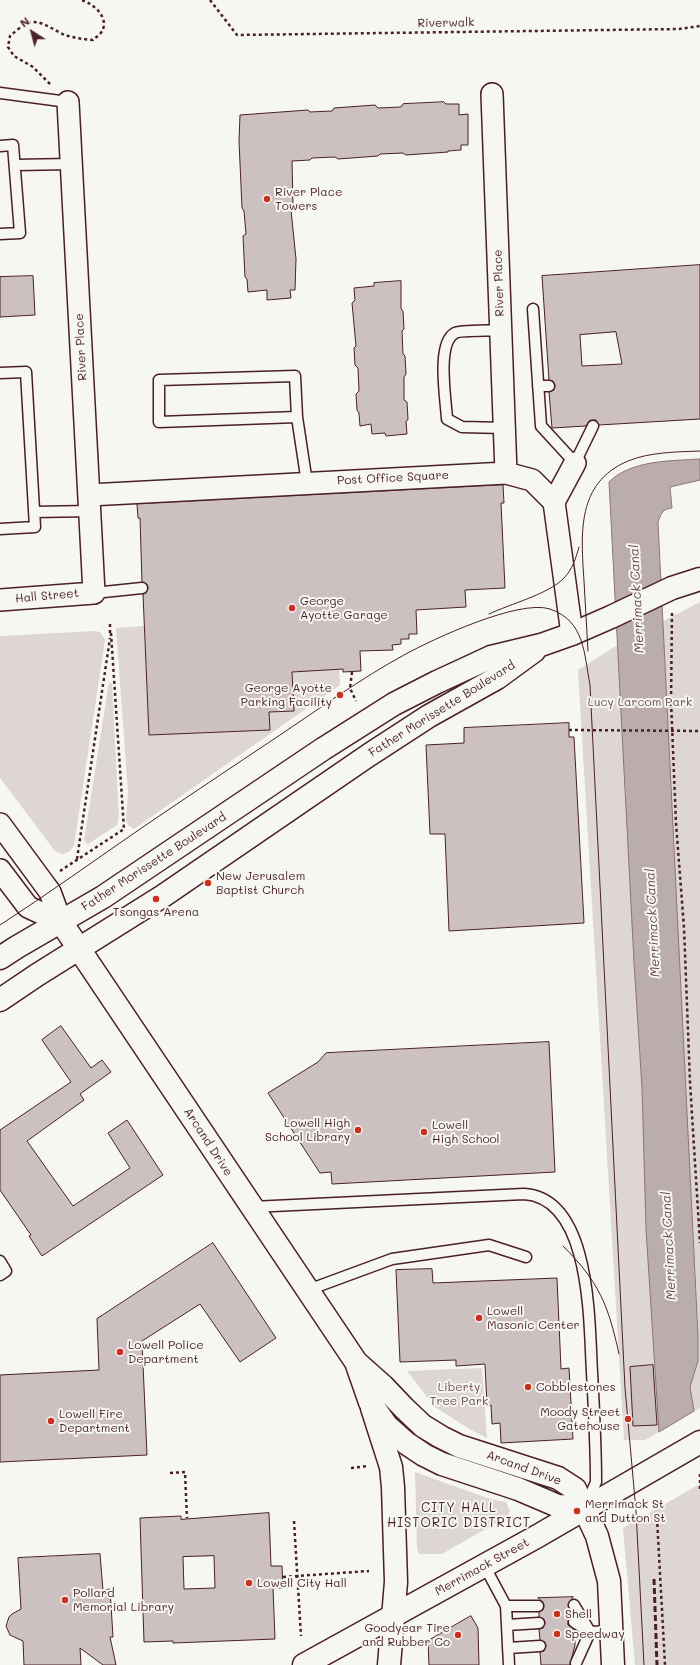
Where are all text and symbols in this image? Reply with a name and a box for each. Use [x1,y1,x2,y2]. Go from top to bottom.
north arrow [12,12,52,52]
text: N [17,13,32,30]
street label: Riverwalk [417,15,475,31]
place label: River Place Towers [275,185,342,213]
marker: River Place Towers [262,194,272,204]
street label: River Place [491,249,507,317]
street label: River Place [72,313,90,381]
street label: Post Office Square [337,468,449,488]
water label: Merrimack Canal [626,544,648,654]
street label: Hall Street [14,586,80,606]
place label: George Ayotte Garage [300,594,388,622]
marker: George Ayotte Garage [287,603,297,613]
street label: Father Morissette Boulevard [366,658,518,760]
place label: George Ayotte Parking Facility [241,681,332,709]
marker: George Ayotte Parking Facility [335,690,345,700]
park label: Lucy Larcom Park [588,695,692,709]
street label: Father Morissette Boulevard [79,810,229,914]
water label: Merrimack Canal [642,868,664,978]
place label: New Jerusalem Baptist Church [216,869,305,897]
marker: New Jerusalem Baptist Church [203,878,213,888]
marker: Tsongas Arena [151,894,161,904]
place label: Tsongas Arena [113,905,199,919]
street label: Arcand Drive [181,1105,235,1179]
place label: Lowell High School Library [265,1116,350,1144]
place label: Lowell High School [432,1118,500,1146]
marker: Lowell High School Library [353,1125,363,1135]
marker: Lowell High School [419,1127,429,1137]
water label: Merrimack Canal [658,1191,680,1301]
place label: Lowell Masonic Center [487,1304,580,1332]
marker: Lowell Masonic Center [474,1313,484,1323]
place label: Lowell Police Department [128,1338,204,1366]
marker: Lowell Police Department [115,1347,125,1357]
park label: Liberty Tree Park [430,1380,488,1408]
place label: Cobblestones [536,1380,616,1394]
marker: Cobblestones [523,1382,533,1392]
place label: Moody Street Gatehouse [540,1405,620,1433]
place label: Lowell Fire Department [59,1407,130,1435]
marker: Moody Street Gatehouse [623,1414,633,1424]
marker: Lowell Fire Department [46,1416,56,1426]
street label: Arcand Drive [485,1448,563,1488]
place label: Merrimack St and Dutton St [585,1497,666,1525]
district label: CITY HALL HISTORIC DISTRICT [387,1500,531,1531]
marker: Merrimack St and Dutton St [572,1506,582,1516]
street label: Merrimack Street [432,1535,532,1599]
place label: Lowell City Hall [257,1576,347,1590]
marker: Lowell City Hall [244,1578,254,1588]
place label: Pollard Memorial Library [73,1586,174,1614]
marker: Pollard Memorial Library [60,1595,70,1605]
place label: Shell [565,1607,592,1621]
marker: Shell [552,1609,562,1619]
place label: Goodyear Tire and Rubber Co [362,1621,450,1649]
place label: Speedway [565,1627,625,1641]
marker: Speedway [552,1629,562,1639]
marker: Goodyear Tire and Rubber Co [453,1630,463,1640]

